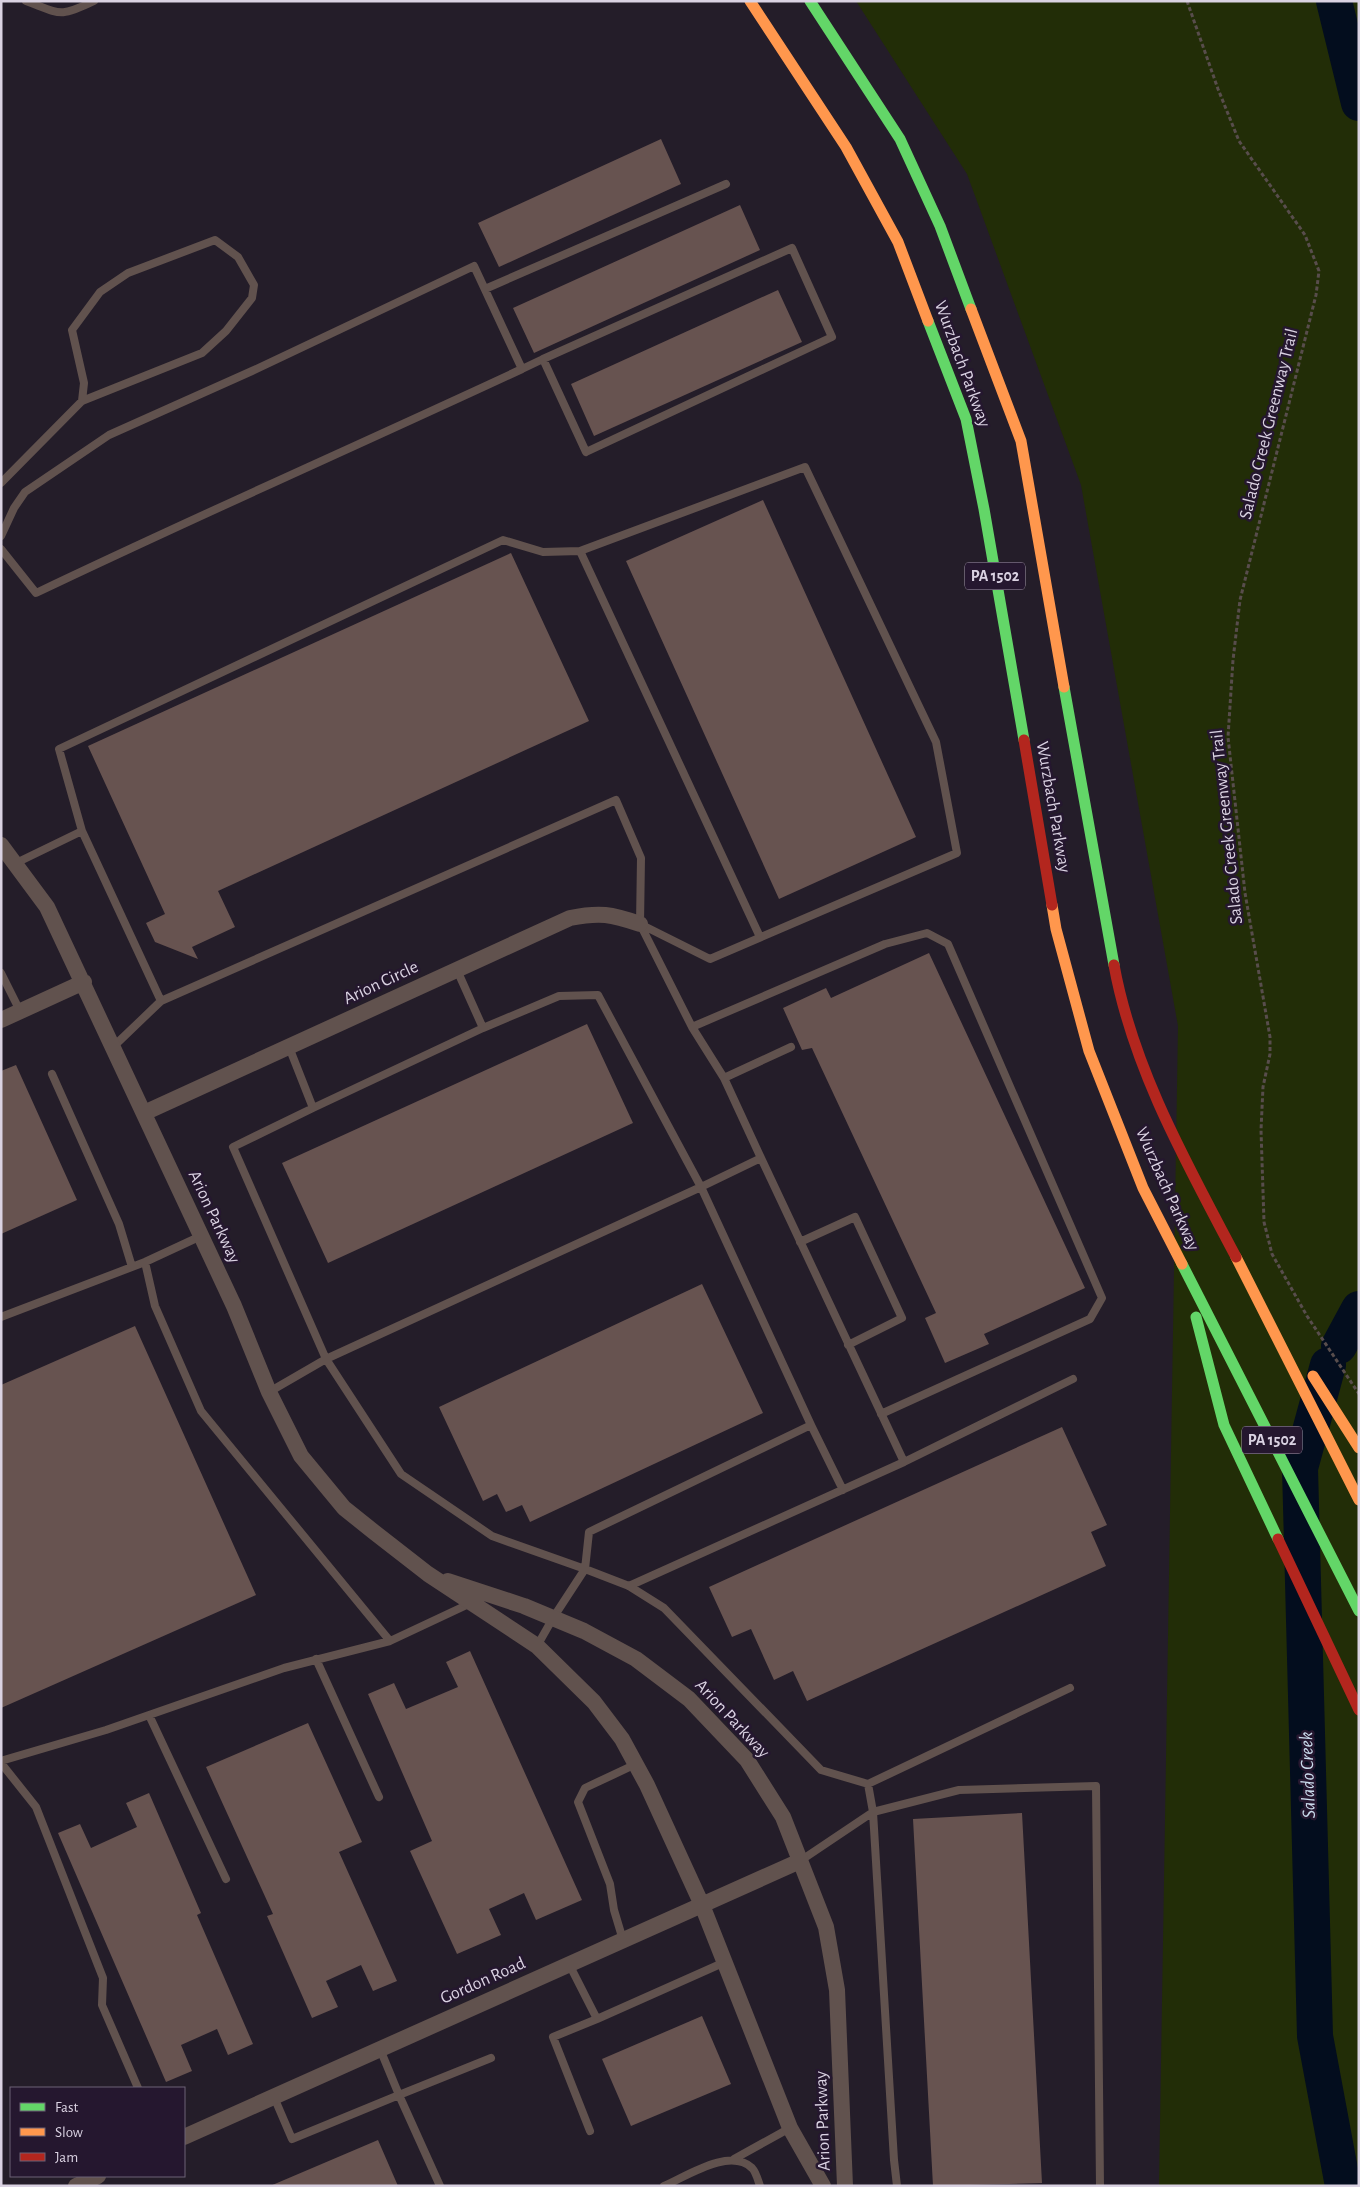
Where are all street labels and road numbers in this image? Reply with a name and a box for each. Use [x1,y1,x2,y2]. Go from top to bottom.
street label: Wurzbach Parkway [931,298,993,430]
street label: Salado Creek Greenway Trail [1237,327,1301,521]
road number: PA 1502 [965,562,1025,590]
street label: Salado Creek Greenway Trail [1208,729,1246,925]
street label: Wurzbach Parkway [1033,740,1073,874]
street label: Arion Circle [341,958,421,1008]
street label: Wurzbach Parkway [1132,1125,1202,1254]
street label: Arion Parkway [185,1168,243,1266]
road number: PA 1502 [1242,1426,1302,1454]
street label: Arion Parkway [691,1676,773,1762]
street label: Gordon Road [438,1954,528,2008]
street label: Arion Parkway [812,2070,834,2171]

